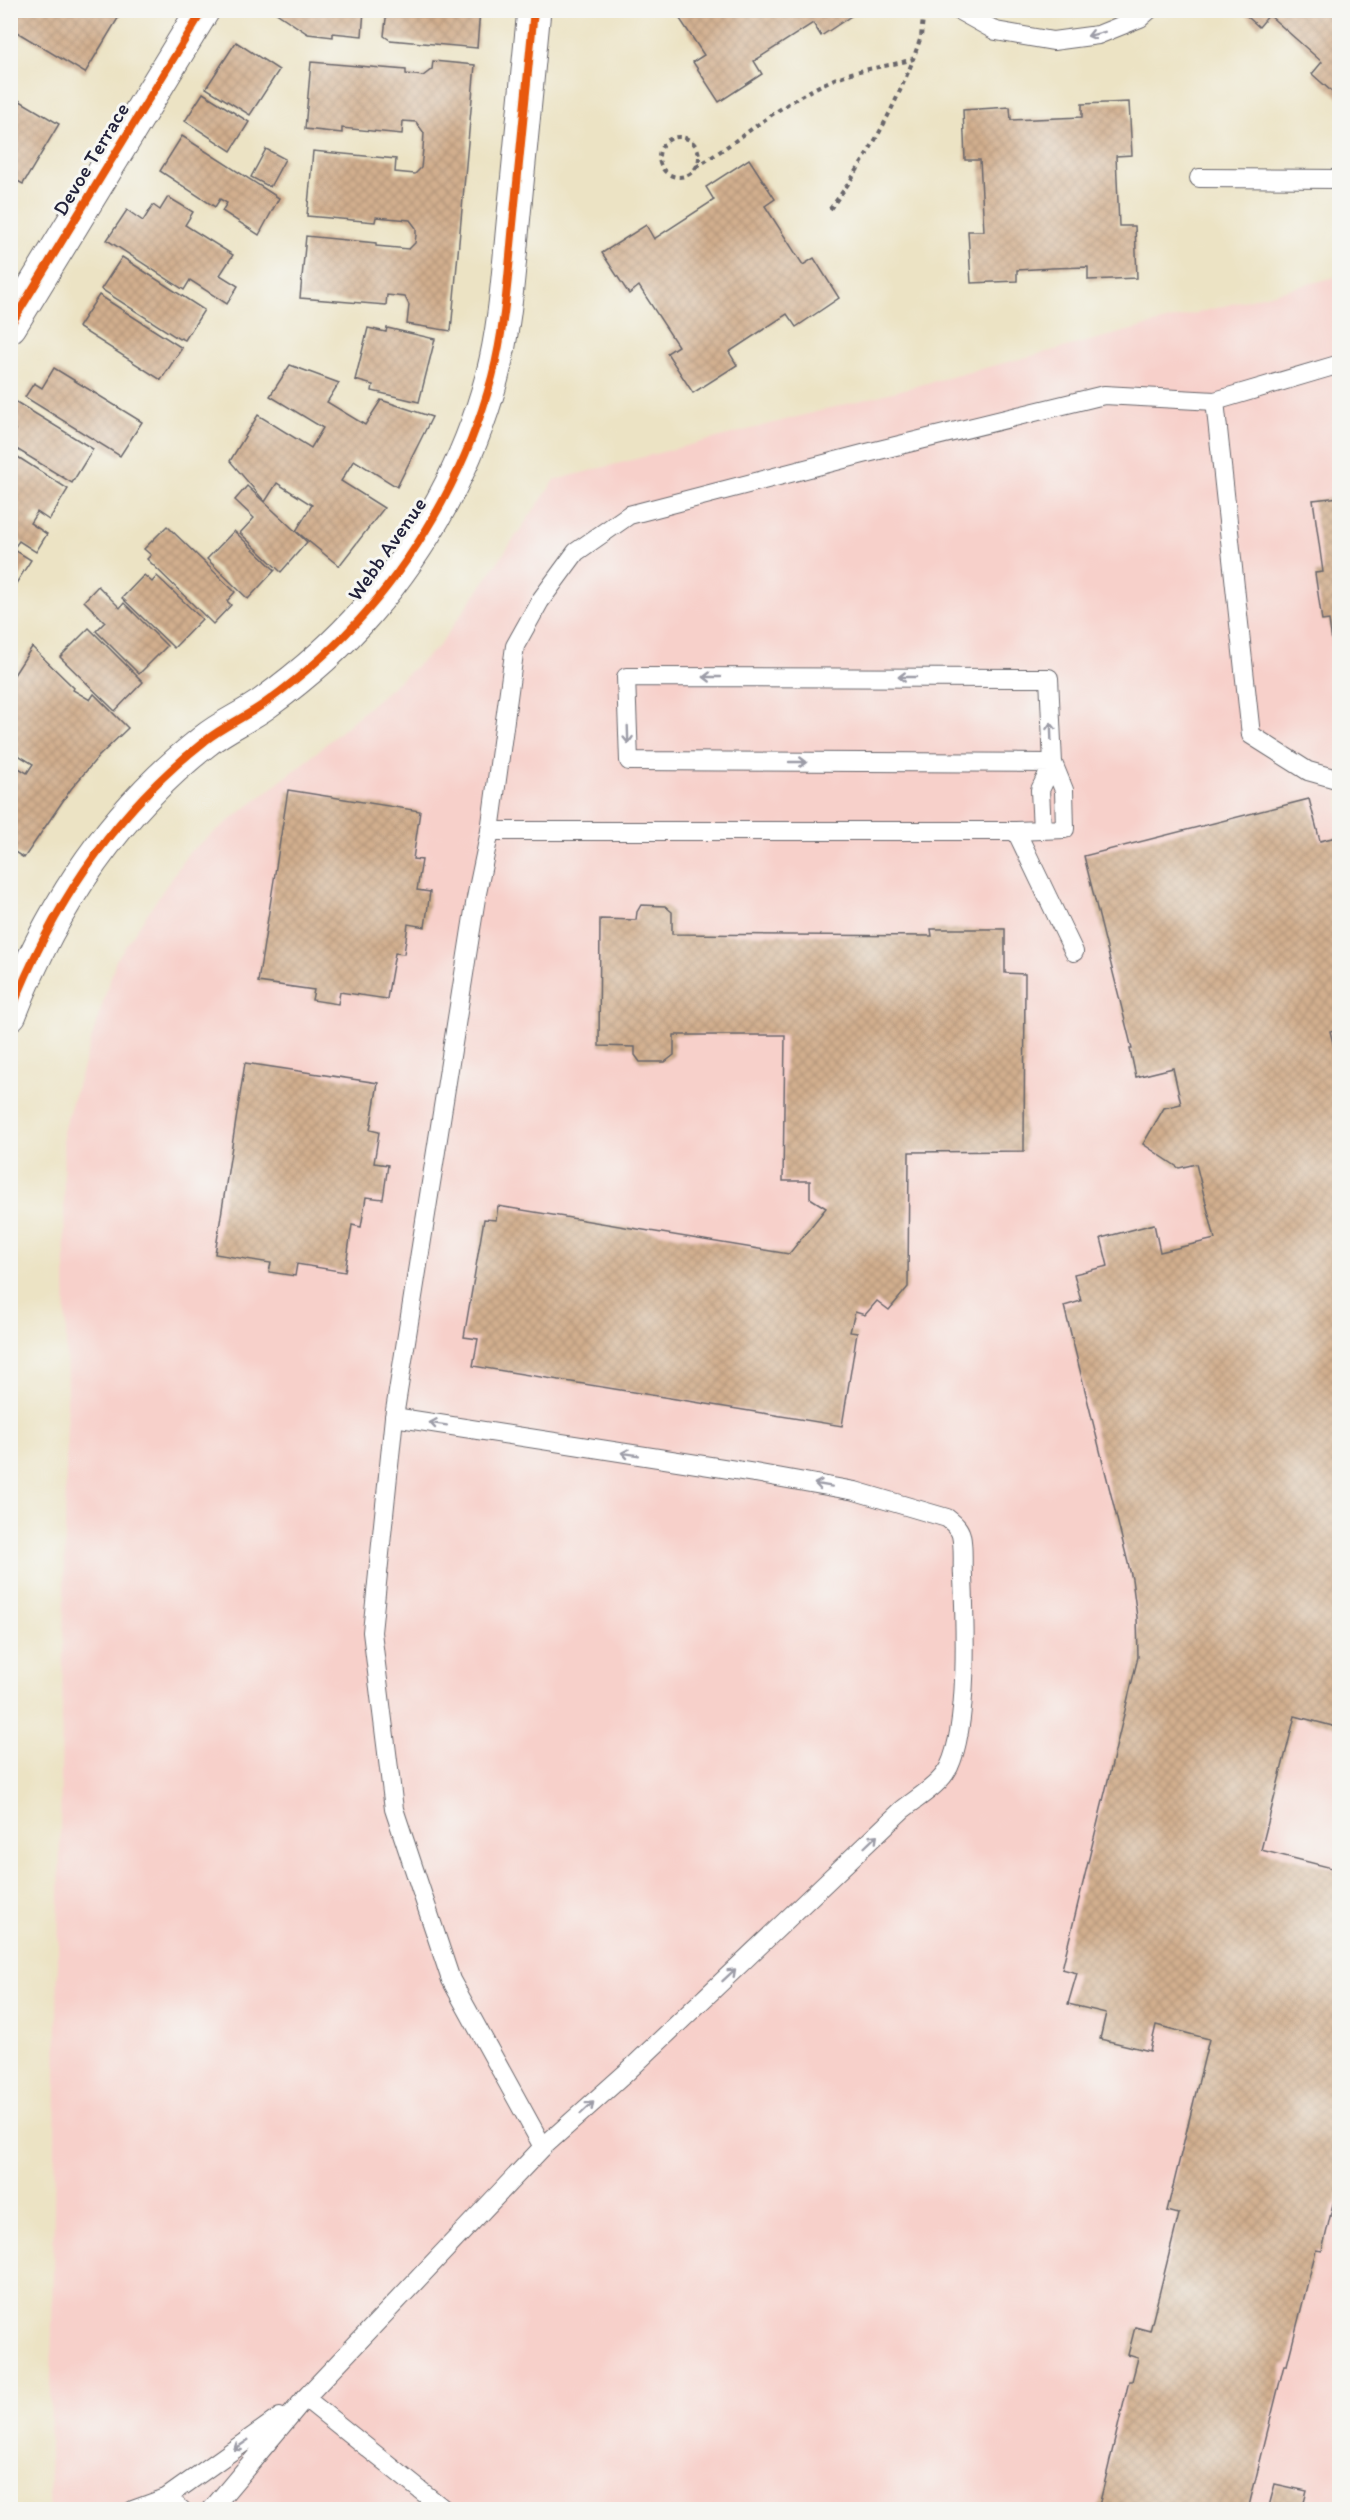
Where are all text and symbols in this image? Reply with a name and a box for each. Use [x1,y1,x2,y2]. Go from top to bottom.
one-way arrow [1087,28,1106,40]
street label: Devoe Terrace [47,98,134,220]
street label: Webb Avenue [342,492,431,605]
one-way arrow [703,671,723,683]
one-way arrow [898,671,918,683]
one-way arrow [1046,721,1057,741]
one-way arrow [622,725,633,745]
one-way arrow [787,756,807,768]
one-way arrow [428,1418,448,1429]
one-way arrow [621,1448,641,1459]
one-way arrow [813,1479,833,1490]
one-way arrow [863,1833,878,1848]
one-way arrow [722,1968,737,1982]
one-way arrow [579,2101,594,2115]
one-way arrow [234,2439,250,2451]

